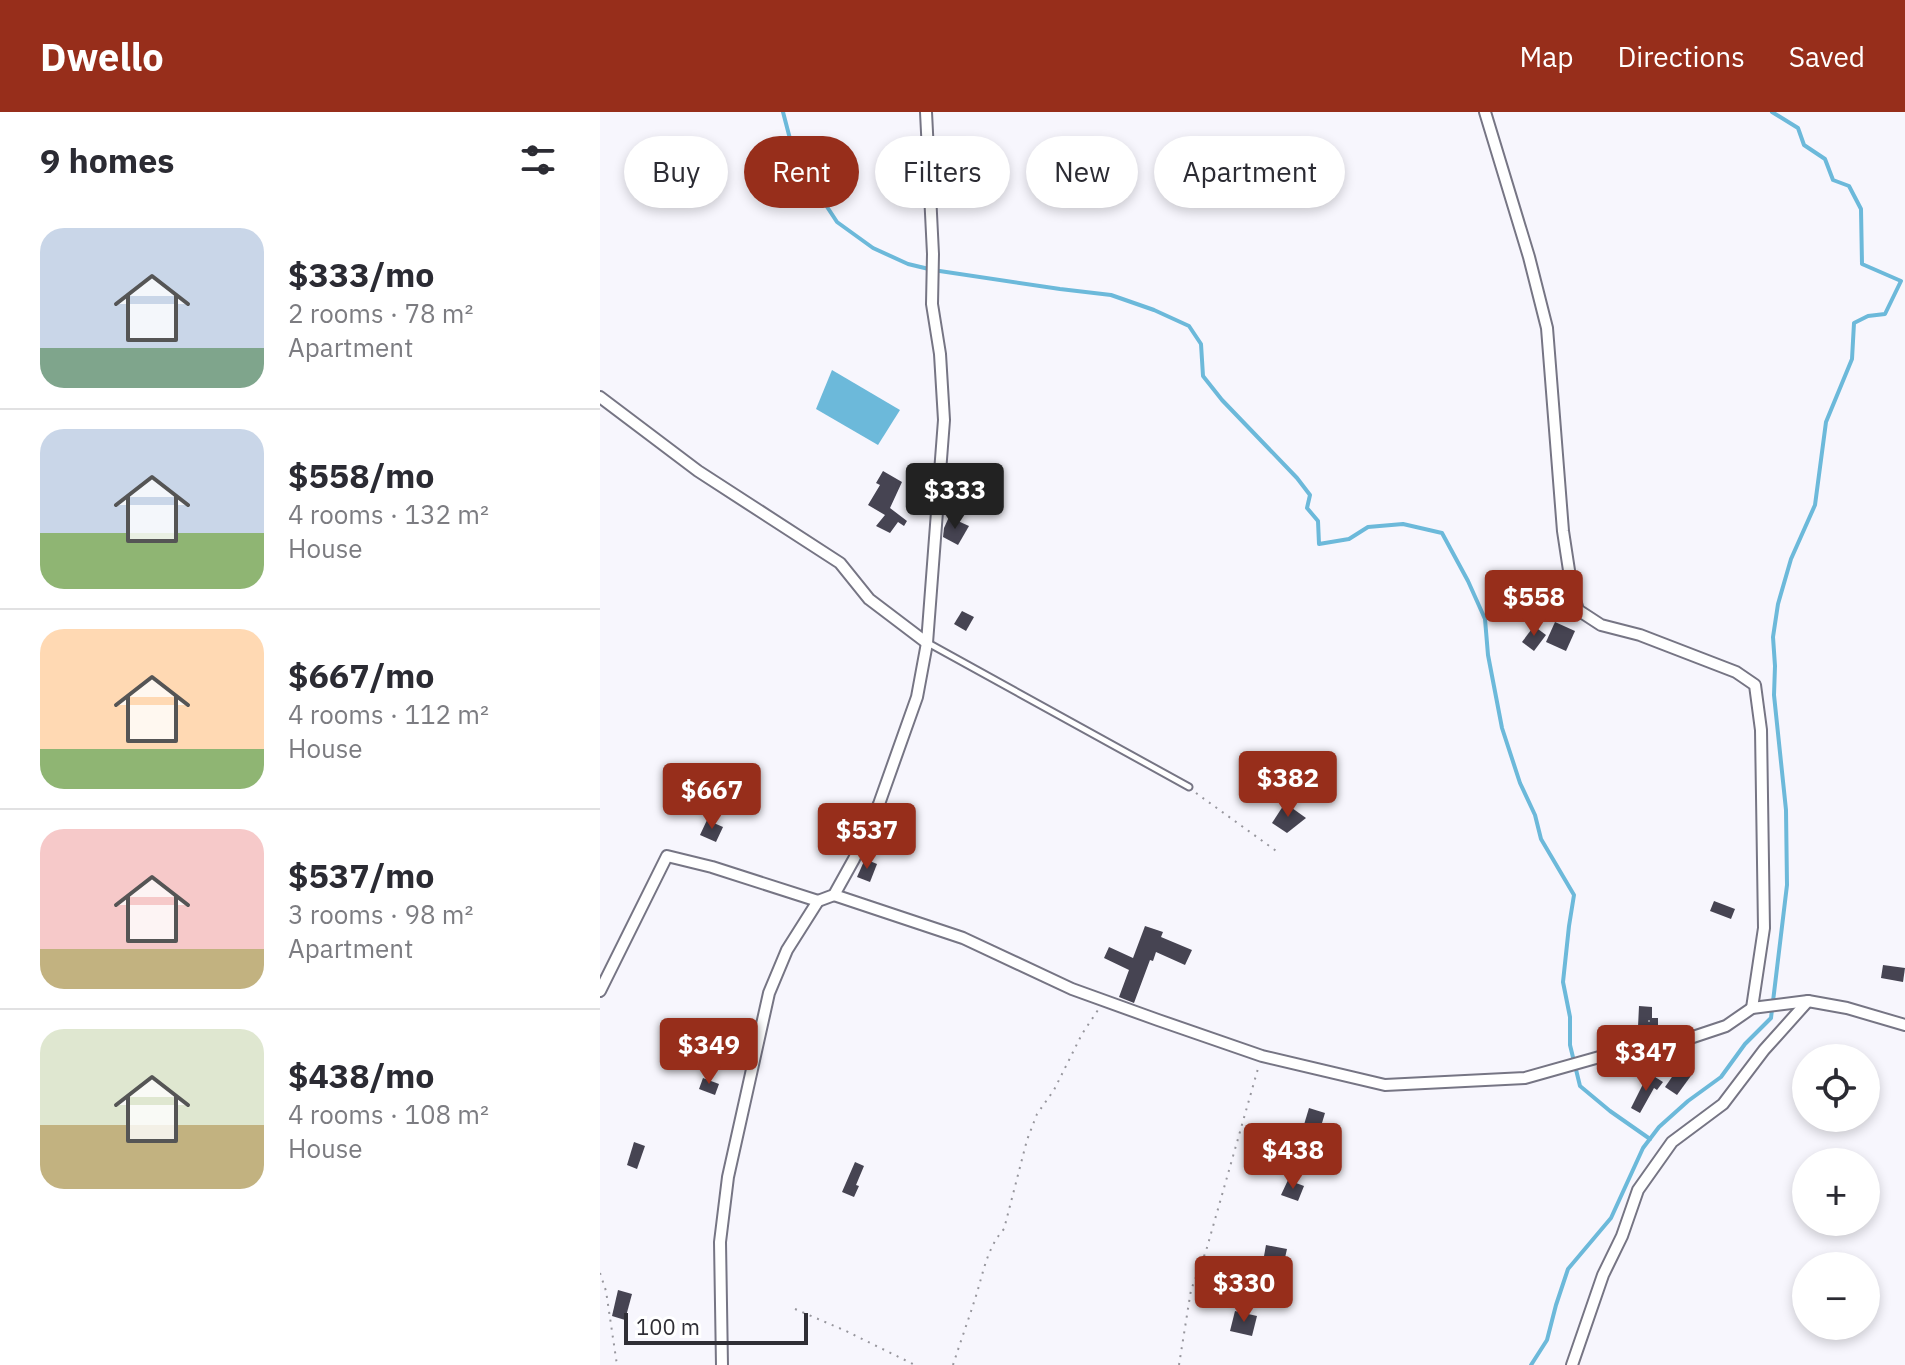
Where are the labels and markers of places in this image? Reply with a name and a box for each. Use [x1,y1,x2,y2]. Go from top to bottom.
pin: $333 [908,463,1002,531]
pin: $558 [1487,570,1581,638]
pin: $382 [1241,751,1335,819]
pin: $667 [665,763,759,831]
pin: $537 [820,803,914,871]
pin: $349 [662,1018,756,1086]
pin: $347 [1599,1025,1693,1093]
pin: $438 [1246,1123,1340,1191]
pin: $330 [1197,1256,1291,1324]

